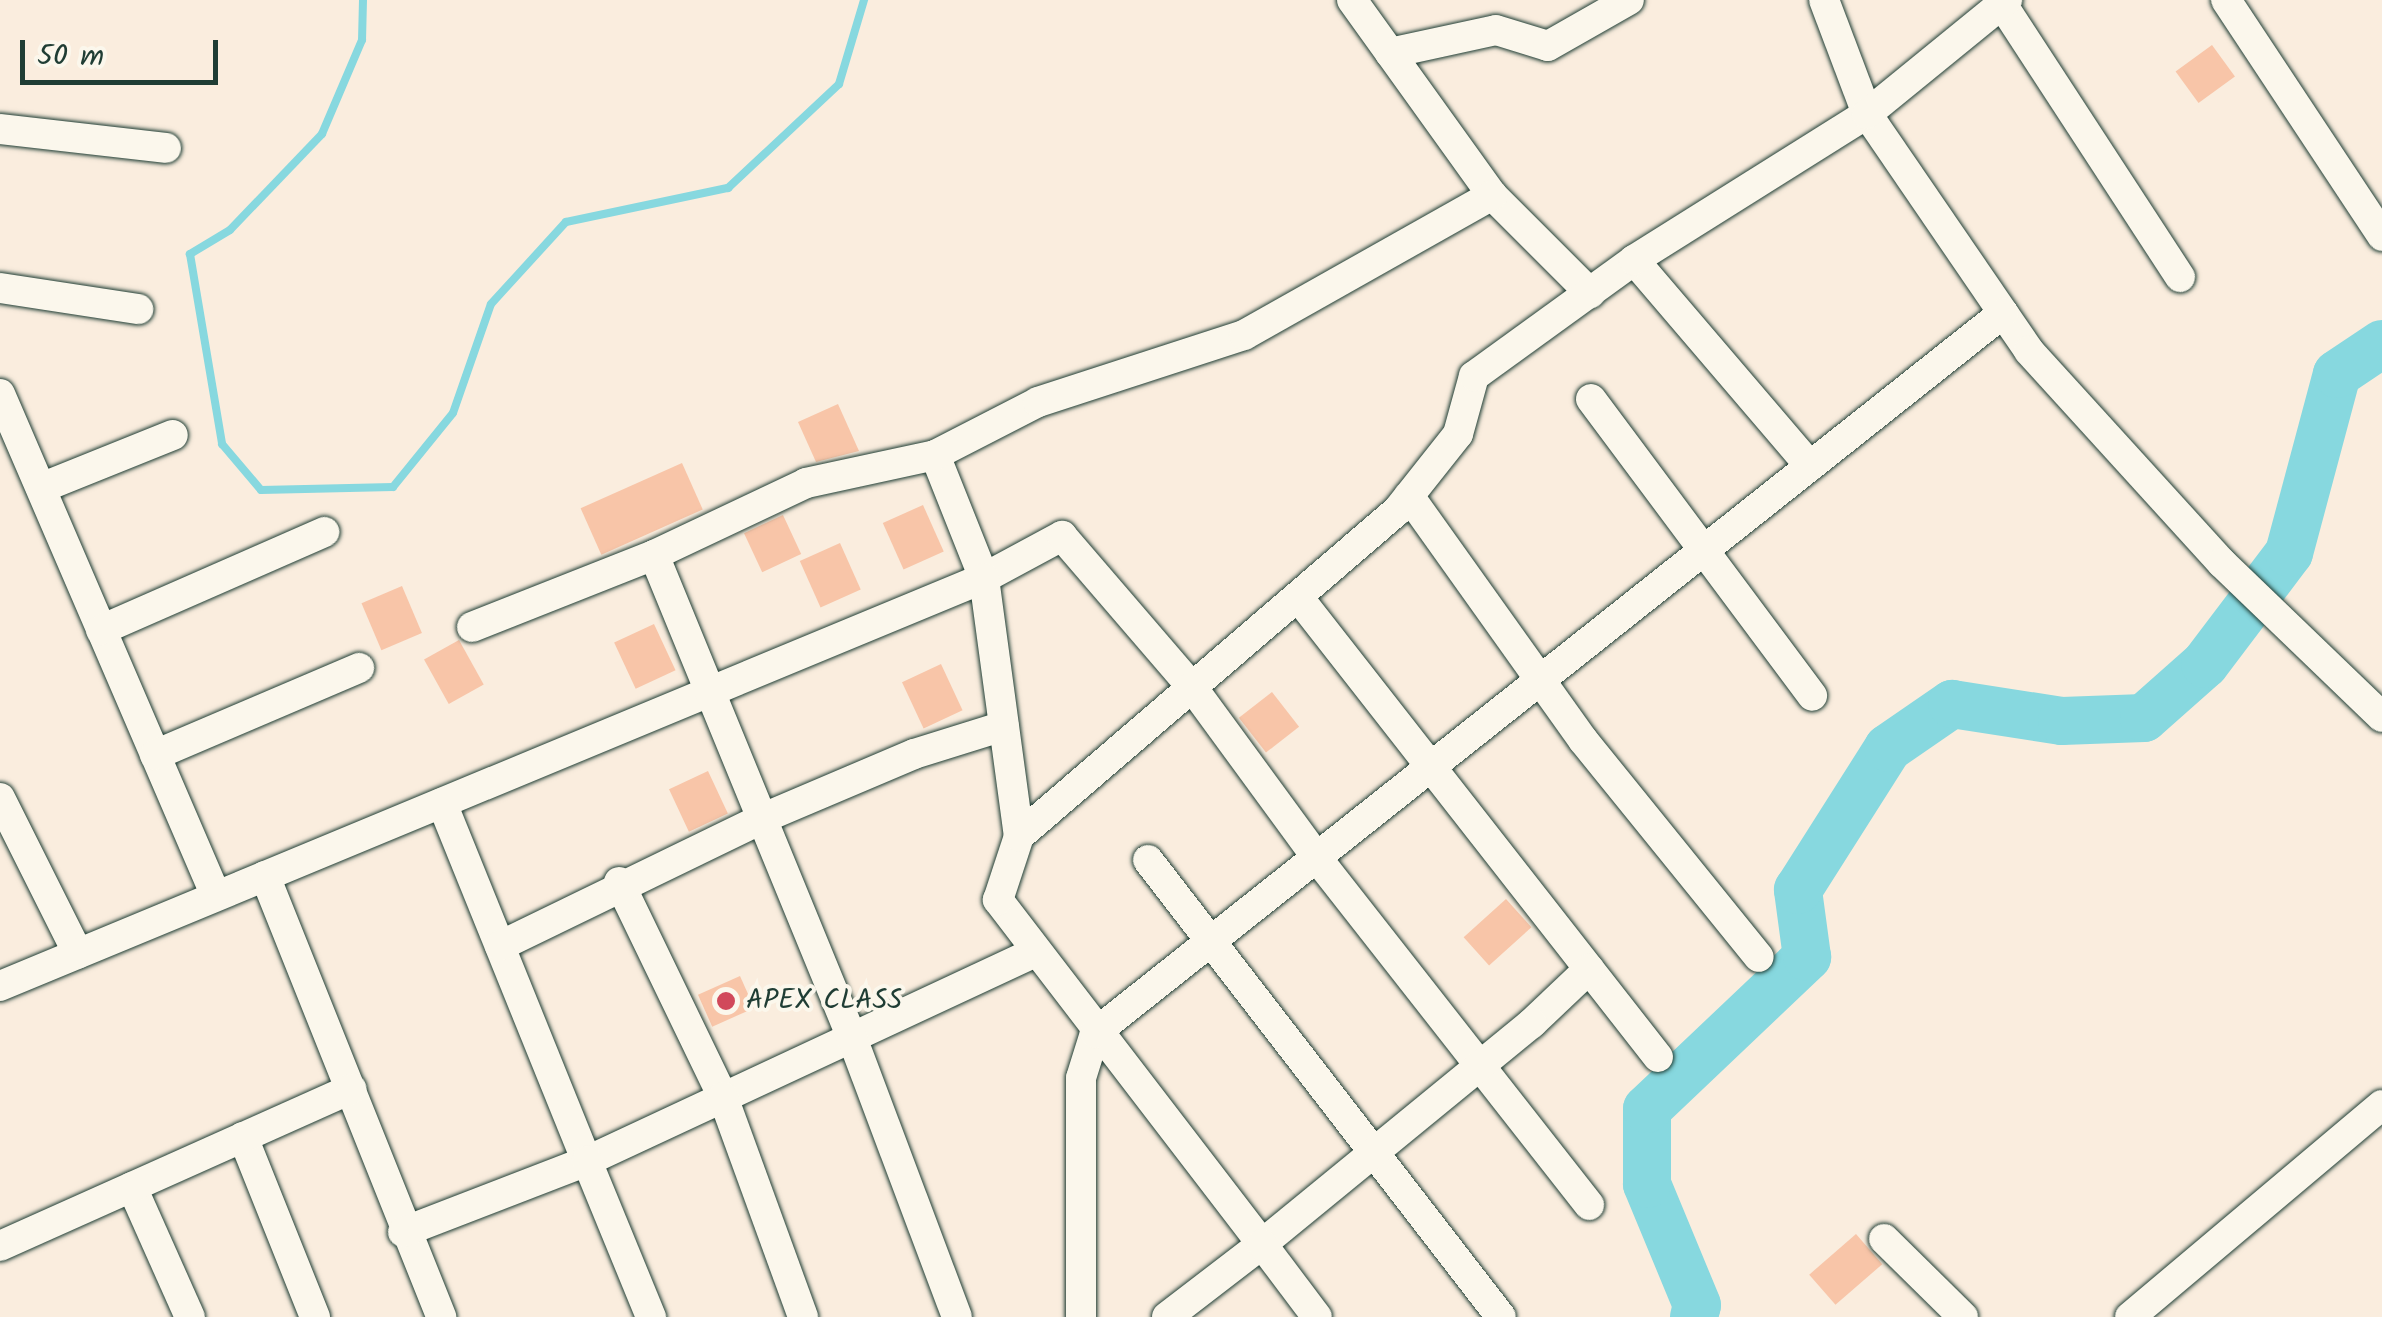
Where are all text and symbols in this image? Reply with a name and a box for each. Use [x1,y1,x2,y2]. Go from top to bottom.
scale bar [25,20,222,82]
text: 50 m [37,33,104,81]
place label: APEX CLASS [746,984,902,1018]
marker: APEX CLASS [715,990,737,1012]

